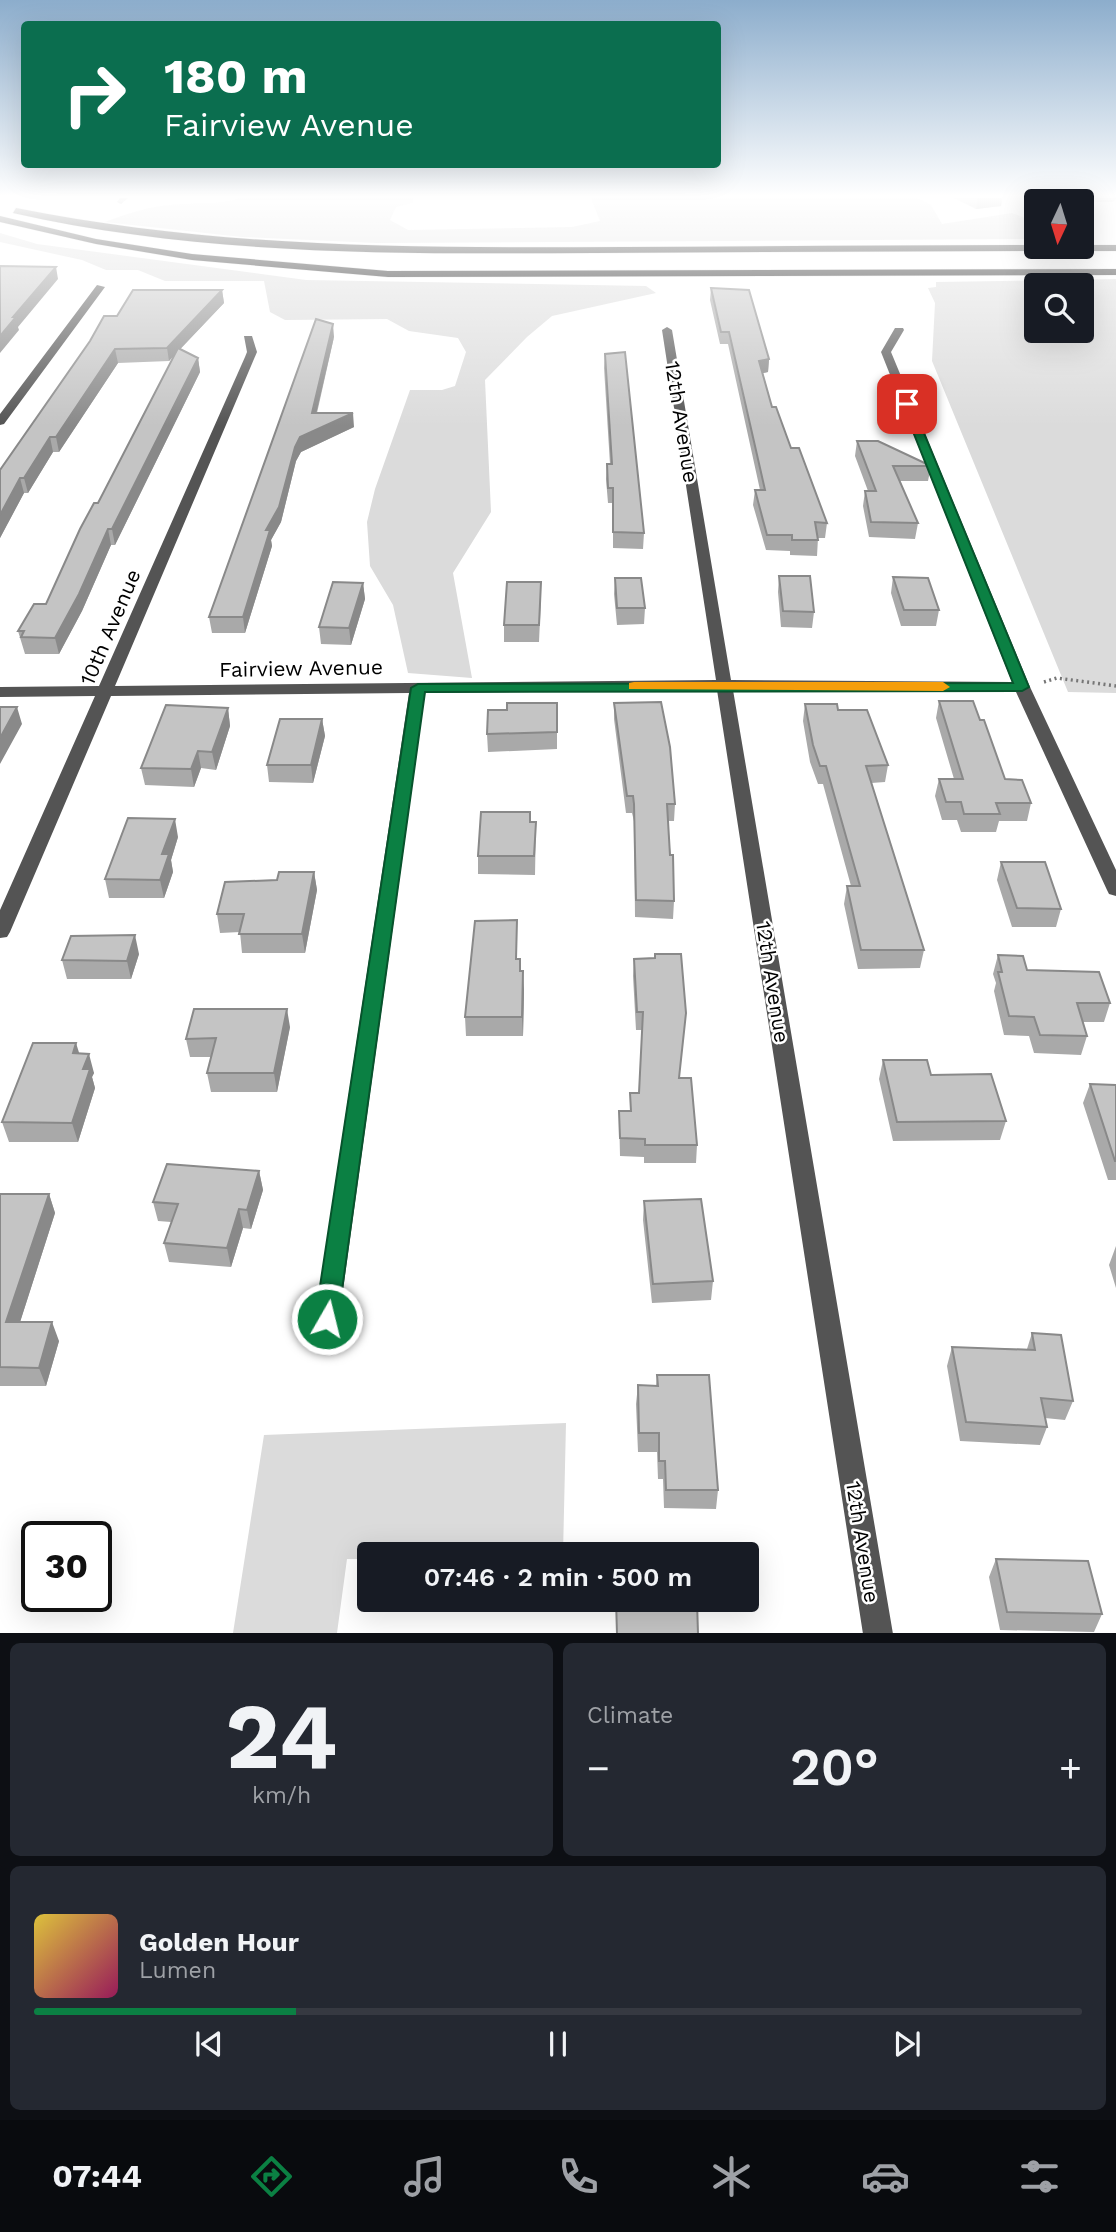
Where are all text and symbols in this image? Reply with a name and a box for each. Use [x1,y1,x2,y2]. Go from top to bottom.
text: 180 m [164,47,308,105]
icon: right [49,49,140,140]
text: Fairview Avenue [164,106,414,144]
north arrow [1024,189,1094,259]
map controls [1024,189,1094,343]
button: search [1024,273,1094,343]
street label: 12th Avenue [660,359,704,485]
pin [877,374,937,434]
icon: arrive [888,385,926,423]
street label: 10th Avenue [74,565,146,689]
street label: Fairview Avenue [219,654,383,682]
street label: 12th Avenue [751,919,795,1045]
position arrow [290,1282,364,1356]
street label: 12th Avenue [841,1479,885,1605]
speed limit sign: 30 [21,1521,112,1612]
text: 07:46 · 2 min · 500 m [424,1562,692,1592]
text: 24 [226,1683,337,1790]
text: Climate [587,1702,673,1729]
text: 20° [790,1737,879,1798]
text: − [587,1746,610,1790]
text: + [1059,1746,1082,1790]
text: km/h [252,1782,311,1809]
text: Golden Hour [139,1927,299,1957]
text: Lumen [139,1957,216,1984]
icon: previous [190,2025,228,2063]
icon: pause [539,2025,577,2063]
icon: next [888,2025,926,2063]
icon: directions [247,2152,296,2201]
icon: music [400,2152,449,2201]
icon: phone [554,2152,603,2201]
icon: climate [707,2152,756,2201]
icon: car [861,2152,910,2201]
icon: filters [1015,2152,1064,2201]
text: 07:44 [52,2157,142,2195]

